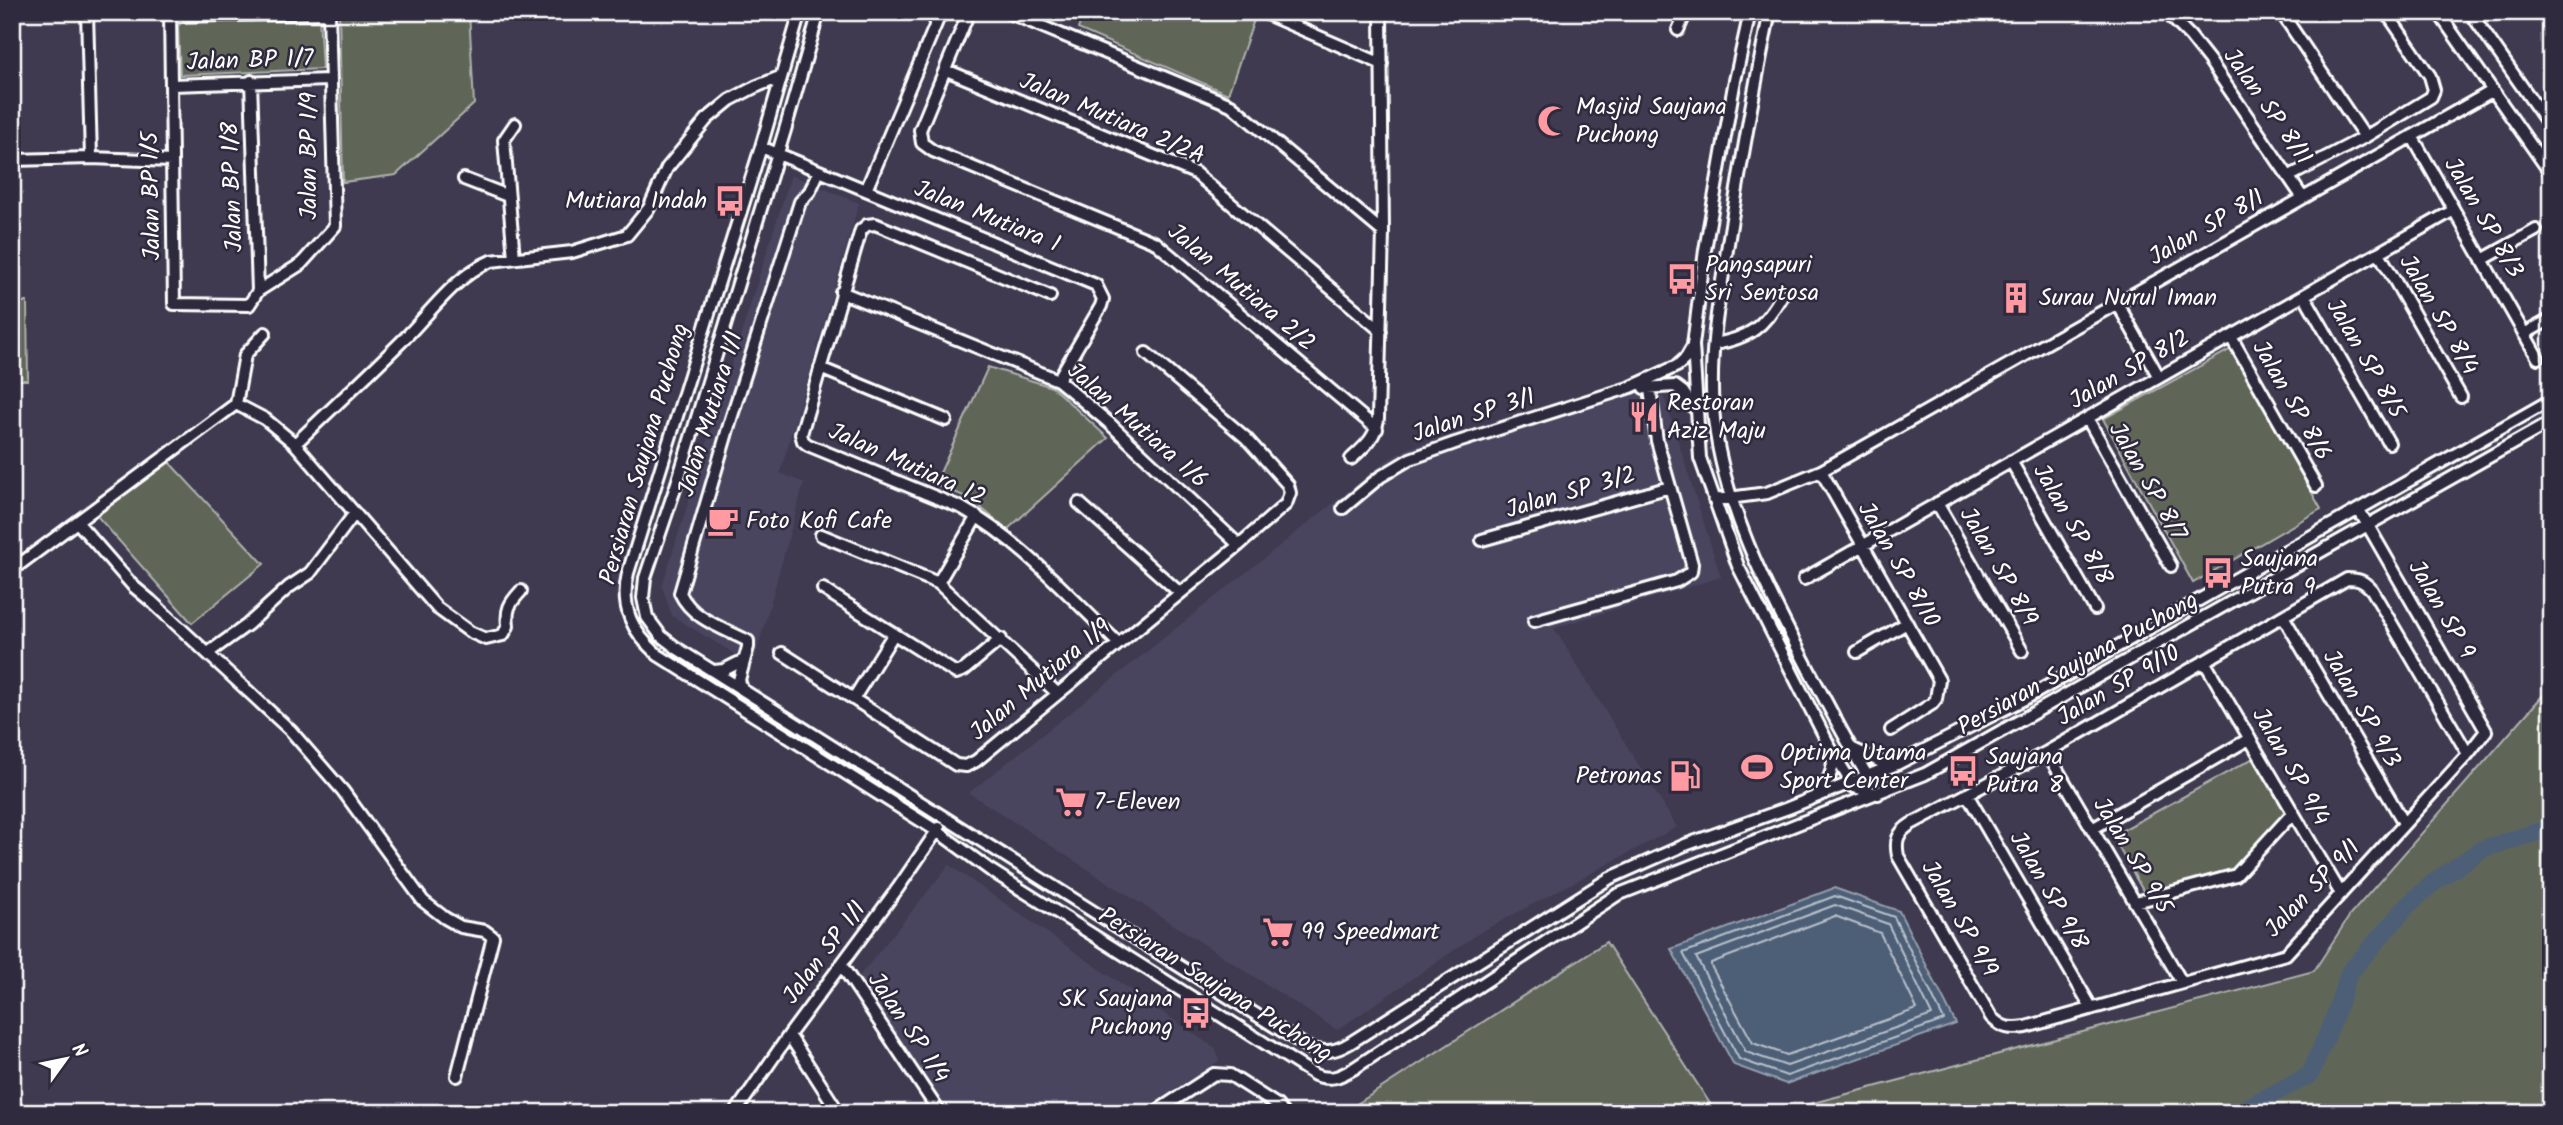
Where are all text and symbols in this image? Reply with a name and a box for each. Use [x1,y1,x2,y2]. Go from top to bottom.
street label: Jalan BP 1/7 [186,39,315,83]
street label: Jalan SP 8/11 [2212,40,2322,174]
street label: Jalan Mutiara 2/2A [1013,62,1211,176]
place label: Masjid Saujana Puchong [1576,88,1727,155]
street label: Jalan BP 1/9 [290,92,329,220]
mosque icon: Masjid Saujana Puchong [1536,104,1570,138]
street label: Jalan BP 1/8 [211,121,255,253]
street label: Jalan BP 1/5 [131,129,173,261]
street label: Jalan SP 8/3 [2433,150,2533,286]
street label: Jalan Mutiara 1 [908,170,1066,264]
street label: Jalan SP 8/1 [2142,179,2272,277]
place label: Mutiara Indah [565,182,707,221]
bus stop icon: Mutiara Indah [713,184,747,218]
street label: Jalan Mutiara 2/2 [1158,214,1324,362]
place label: Pangsapuri Sri Sentosa [1705,246,1819,313]
street label: Jalan SP 8/4 [2388,247,2488,383]
bus stop icon: Pangsapuri Sri Sentosa [1665,262,1699,296]
place label: Surau Nurul Iman [2039,279,2217,318]
building icon: Surau Nurul Iman [1999,281,2033,315]
street label: Jalan SP 8/5 [2315,292,2416,428]
street label: Persiaran Saujana Puchong [589,319,701,589]
street label: Jalan SP 8/2 [2062,320,2198,420]
street label: Jalan Mutiara 1/1 [667,326,755,502]
street label: Jalan SP 8/6 [2241,333,2341,469]
street label: Jalan Mutiara 1/6 [1057,353,1217,499]
street label: Jalan SP 3/1 [1407,378,1541,454]
place label: Restoran Aziz Maju [1667,384,1766,451]
restaurant icon: Restoran Aziz Maju [1627,400,1661,434]
street label: Jalan Mutiara 12 [822,413,992,517]
street label: Jalan SP 8/7 [2097,415,2197,549]
street label: Jalan SP 3/2 [1501,456,1641,530]
street label: Jalan SP 8/8 [2021,457,2123,594]
street label: Jalan SP 8/10 [1846,495,1950,635]
street label: Jalan SP 8/9 [1948,500,2048,634]
place label: Foto Kofi Cafe [746,502,892,541]
cafe icon: Foto Kofi Cafe [706,504,740,538]
place label: Saujana Putra 9 [2241,540,2318,607]
street label: Jalan SP 9 [2397,553,2485,667]
bus stop icon: Saujana Putra 9 [2201,556,2235,590]
street label: Persiaran Saujana Puchong [1950,581,2206,747]
street label: Jalan Mutiara 1/9 [961,609,1121,751]
street label: Jalan SP 9/10 [2050,635,2188,737]
street label: Jalan SP 9/3 [2311,642,2411,776]
street label: Jalan SP 9/4 [2240,701,2340,833]
place label: Optima Utama Sport Center [1780,734,1926,801]
place label: Saujana Putra 8 [1986,738,2064,805]
sports icon: Optima Utama Sport Center [1740,750,1774,784]
bus stop icon: Saujana Putra 8 [1946,754,1980,788]
place label: Petronas [1576,757,1662,796]
fuel station icon: Petronas [1668,759,1702,793]
place label: 7-Eleven [1094,783,1181,822]
supermarket icon: 7-Eleven [1054,785,1088,819]
street label: Jalan SP 9/5 [2082,790,2183,924]
street label: Jalan SP 9/8 [1998,824,2098,958]
street label: Jalan SP 9/1 [2255,830,2371,948]
street label: Jalan SP 9/9 [1910,853,2008,985]
street label: Jalan SP 1/1 [773,893,877,1013]
street label: Persiaran Saujana Puchong [1090,897,1340,1073]
place label: 99 Speedmart [1301,913,1440,952]
supermarket icon: 99 Speedmart [1261,915,1295,949]
street label: Jalan SP 1/4 [856,965,960,1091]
place label: SK Saujana Puchong [1060,980,1173,1047]
bus stop icon: SK Saujana Puchong [1179,996,1213,1030]
north arrow [32,1024,102,1094]
text: N [63,1038,94,1064]

